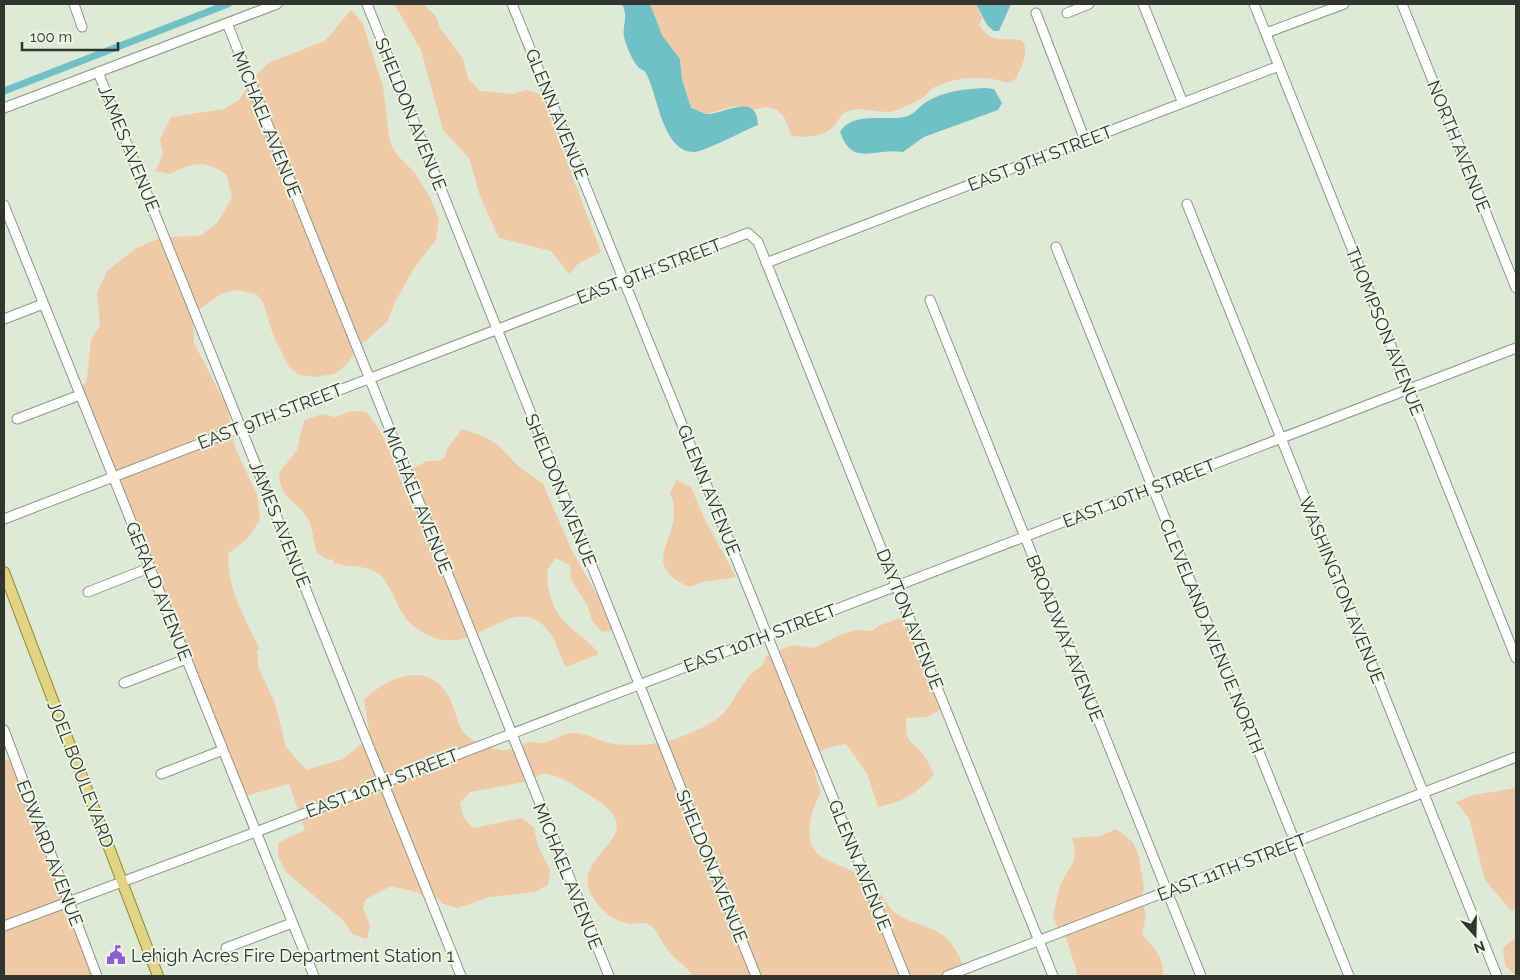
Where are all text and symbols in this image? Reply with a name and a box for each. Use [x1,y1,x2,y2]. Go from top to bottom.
scale bar [22,20,119,52]
text: 100 m [30,28,72,46]
street label: SHELDON AVENUE [371,35,451,193]
street label: GLENN AVENUE [521,46,593,182]
street label: MICHAEL AVENUE [228,48,306,200]
street label: NORTH AVENUE [1423,77,1495,215]
street label: JAMES AVENUE [94,82,164,215]
street label: EAST 9TH STREET [965,121,1115,195]
street label: EAST 9TH STREET [574,234,724,308]
street label: THOMPSON AVENUE [1342,244,1428,418]
street label: EAST 9TH STREET [195,379,345,453]
street label: SHELDON AVENUE [521,411,601,569]
street label: GLENN AVENUE [673,422,745,558]
street label: MICHAEL AVENUE [379,424,457,576]
street label: EAST 10TH STREET [1060,454,1218,532]
street label: JAMES AVENUE [245,458,315,591]
street label: WASHINGTON AVENUE [1295,493,1389,687]
street label: CLEVELAND AVENUE NORTH [1155,516,1269,756]
street label: GERALD AVENUE [122,519,196,664]
street label: DAYTON AVENUE [872,546,948,692]
street label: BROADWAY AVENUE [1022,552,1108,724]
street label: EAST 10TH STREET [681,599,839,677]
street label: JOEL BOULEVARD [43,697,119,851]
street label: EAST 10TH STREET [303,744,461,822]
street label: EDWARD AVENUE [12,777,88,929]
street label: SHELDON AVENUE [672,787,752,945]
street label: GLENN AVENUE [824,797,896,933]
street label: MICHAEL AVENUE [529,800,607,952]
street label: EAST 11TH STREET [1154,829,1310,905]
north arrow [1450,910,1500,960]
text: N [1472,938,1487,957]
public building icon: Lehigh Acres Fire Department Station 1 [105,944,127,966]
place label: Lehigh Acres Fire Department Station 1 [131,945,454,966]

